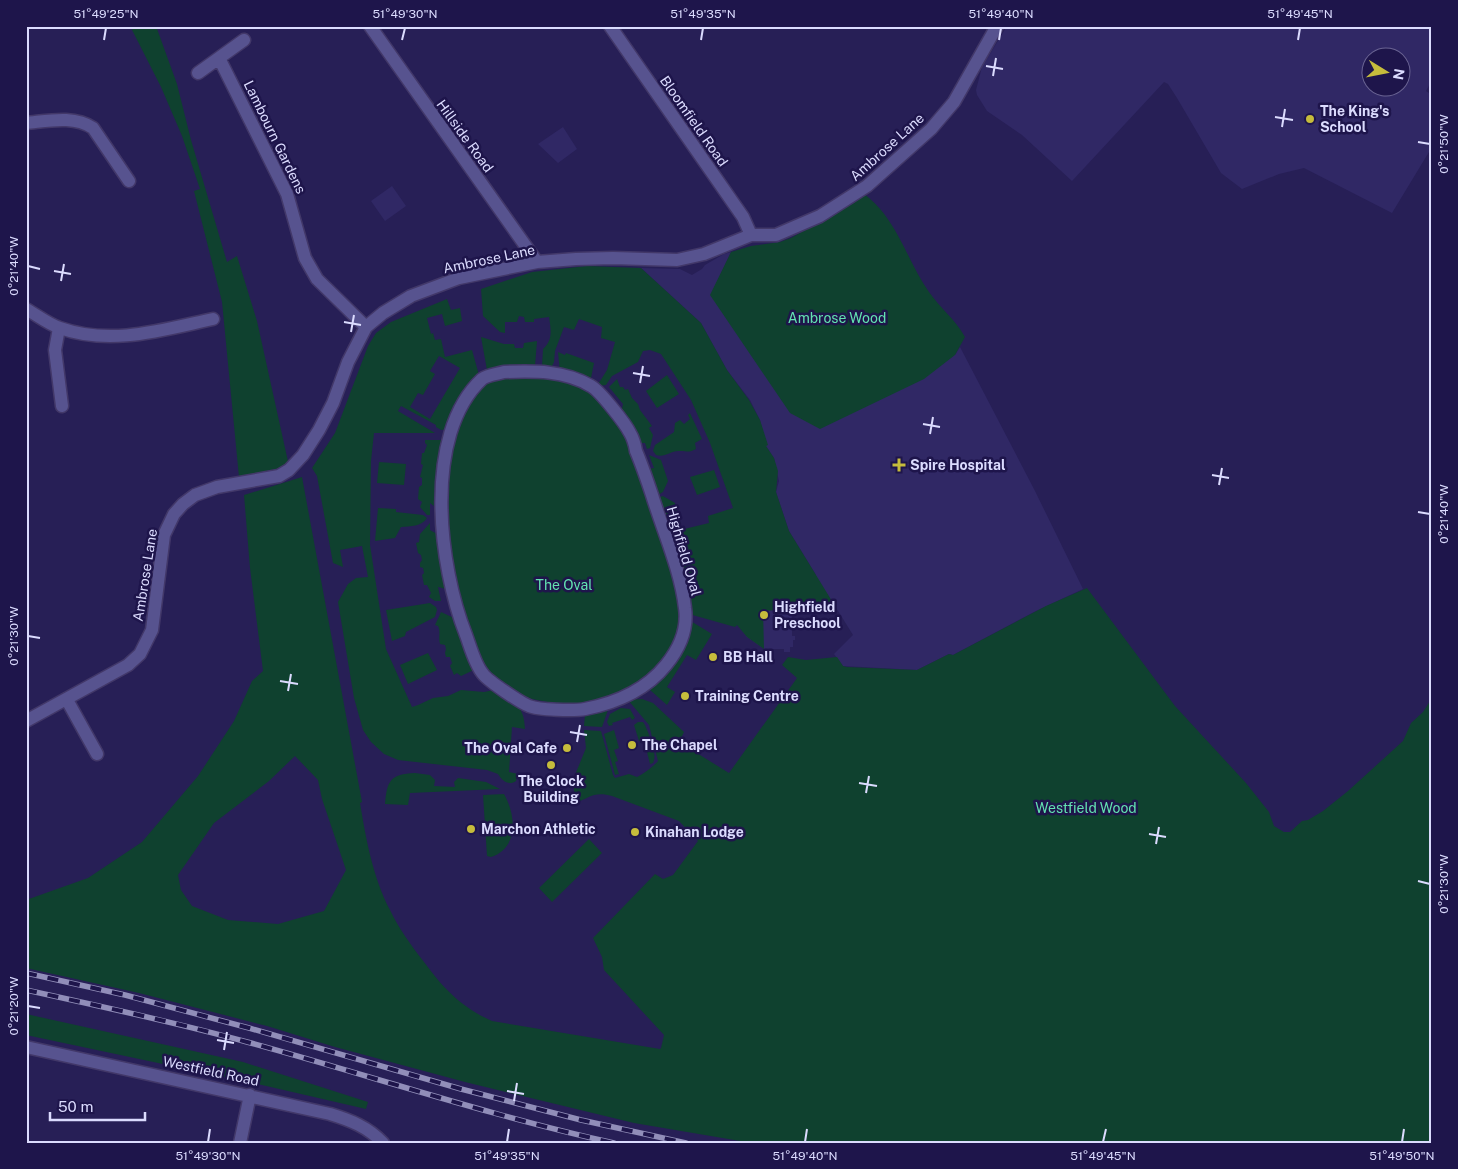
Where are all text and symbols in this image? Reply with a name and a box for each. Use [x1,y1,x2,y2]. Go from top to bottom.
text: 51°49'25"N [73,7,139,21]
text: 51°49'30"N [372,7,438,21]
text: 51°49'35"N [670,7,736,21]
text: 51°49'40"N [968,7,1034,21]
text: 51°49'45"N [1267,7,1333,21]
north arrow [1360,48,1410,98]
text: N [1390,67,1408,81]
street label: Bloomfield Road [657,73,731,169]
street label: Lambourn Gardens [241,78,309,196]
street label: Hillside Road [433,97,497,175]
place label: The King's School [1320,103,1389,135]
street label: Ambrose Lane [847,110,927,184]
marker: The King's School [1304,113,1316,125]
text: 0°21'50"W [1437,114,1451,174]
text: 0°21'40"W [7,236,21,296]
street label: Ambrose Lane [442,241,536,277]
park label: Ambrose Wood [788,310,886,326]
place label: Spire Hospital [910,457,1006,473]
marker: Spire Hospital [892,458,906,472]
text: 0°21'40"W [1437,484,1451,544]
street label: Highfield Oval [664,504,704,598]
street label: Ambrose Lane [130,527,160,622]
park label: The Oval [536,577,592,593]
place label: Highfield Preschool [774,599,841,631]
text: 0°21'30"W [7,606,21,666]
marker: Highfield Preschool [758,609,770,621]
place label: BB Hall [723,649,774,665]
marker: BB Hall [707,651,719,663]
place label: Training Centre [695,688,799,704]
marker: Training Centre [679,690,691,702]
place label: The Chapel [642,737,718,753]
marker: The Chapel [626,739,638,751]
place label: The Oval Cafe [464,740,557,756]
marker: The Oval Cafe [561,742,573,754]
marker: The Clock Building [545,759,557,771]
place label: The Clock Building [518,773,584,805]
park label: Westfield Wood [1035,800,1137,816]
place label: Marchon Athletic [481,821,596,837]
marker: Marchon Athletic [465,823,477,835]
place label: Kinahan Lodge [645,824,744,840]
marker: Kinahan Lodge [629,826,641,838]
text: 0°21'30"W [1437,854,1451,914]
text: 0°21'20"W [7,976,21,1035]
street label: Westfield Road [161,1053,261,1089]
scale bar [50,1089,145,1121]
text: 50 m [58,1098,93,1115]
text: 51°49'30"N [175,1149,241,1163]
text: 51°49'35"N [474,1149,540,1163]
text: 51°49'40"N [772,1149,838,1163]
text: 51°49'45"N [1070,1149,1136,1163]
text: 51°49'50"N [1369,1149,1435,1163]

